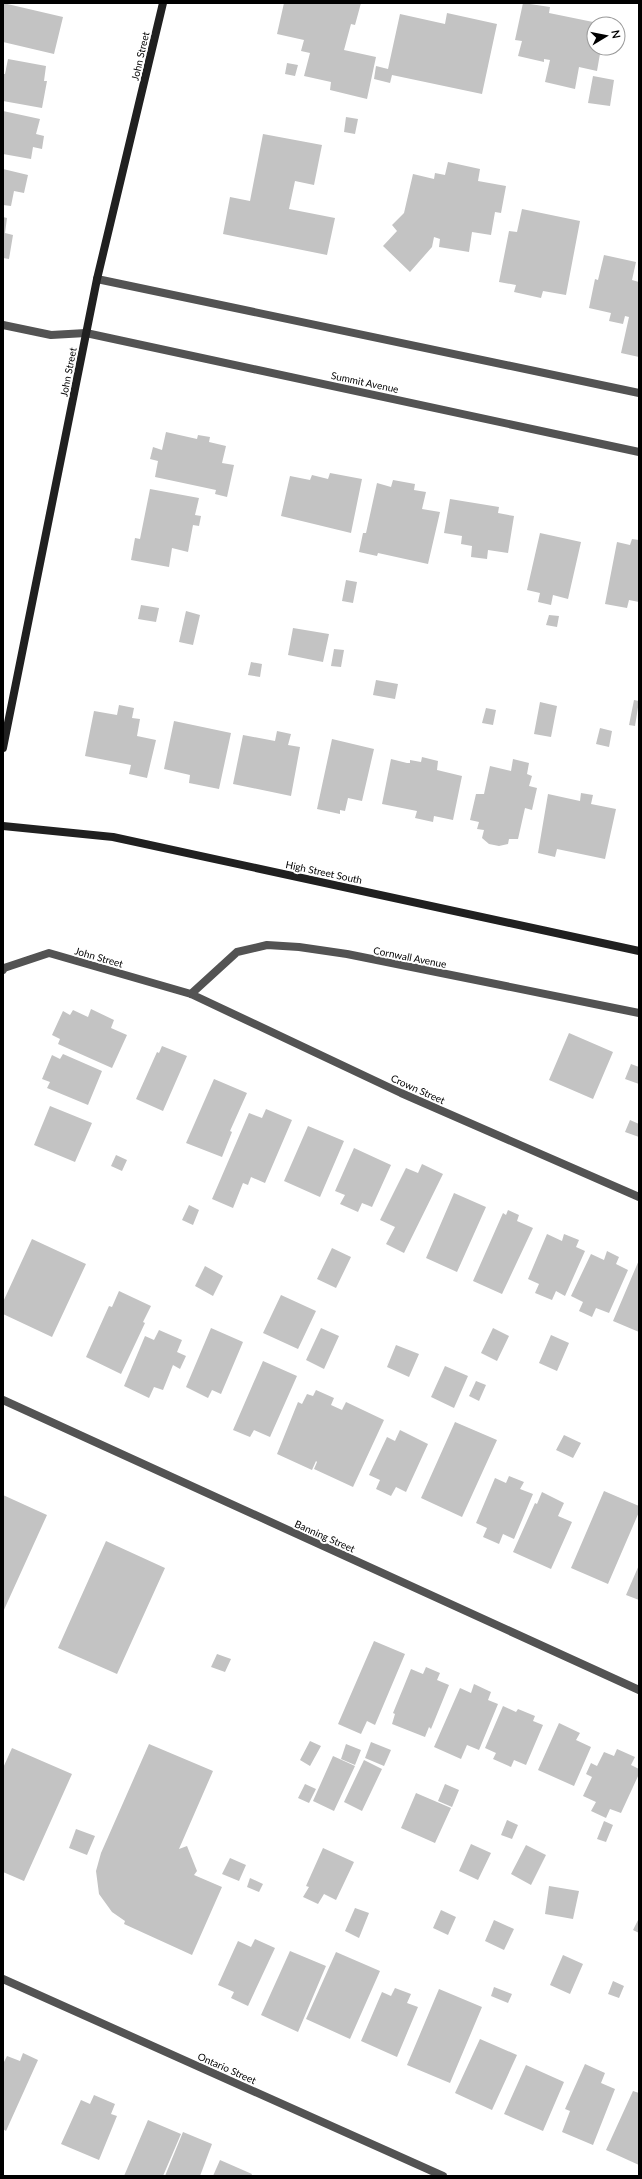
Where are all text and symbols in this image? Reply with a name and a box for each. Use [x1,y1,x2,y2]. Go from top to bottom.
north arrow [586,16,626,56]
text: N [609,29,623,39]
street label: John Street [129,30,152,82]
street label: John Street [57,346,79,398]
street label: Summit Avenue [330,369,400,395]
street label: High Street South [285,858,363,886]
street label: John Street [73,944,125,970]
street label: Cornwall Avenue [372,944,448,970]
street label: Crown Street [389,1072,447,1106]
street label: Banning Street [293,1517,357,1555]
street label: Ontario Street [196,2050,258,2086]

